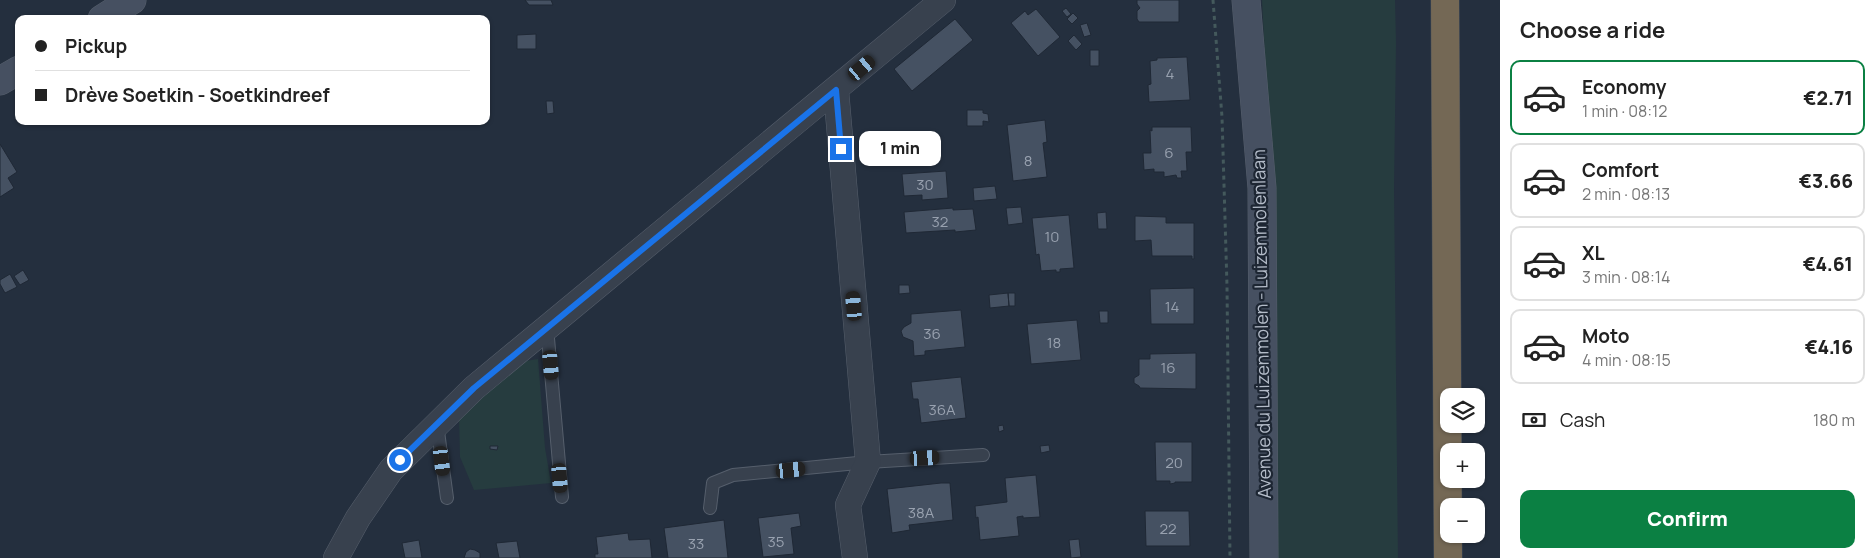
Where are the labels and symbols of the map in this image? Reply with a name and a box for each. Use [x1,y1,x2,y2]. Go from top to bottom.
car [845,53,878,83]
house number: 4 [1166,63,1175,84]
callout: 1 min [858,132,941,166]
route end [830,138,852,160]
house number: 6 [1164,142,1174,163]
street label: Avenue du Luizenmolen - Luizenmolenlaan [1246,149,1276,499]
house number: 8 [1024,150,1032,171]
house number: 30 [916,174,934,195]
house number: 32 [932,211,948,232]
house number: 10 [1045,226,1060,247]
car [845,290,862,322]
house number: 14 [1165,296,1179,317]
house number: 36 [923,323,941,344]
house number: 18 [1047,332,1061,353]
car [542,349,559,381]
house number: 16 [1160,357,1176,378]
house number: 36A [928,399,956,420]
car [432,445,451,477]
route start [389,449,411,471]
car [909,450,940,466]
house number: 20 [1165,452,1183,473]
car [775,461,806,479]
car [551,462,568,494]
house number: 38A [908,502,935,523]
house number: 22 [1159,518,1177,539]
house number: 35 [768,531,784,552]
house number: 33 [688,533,704,554]

